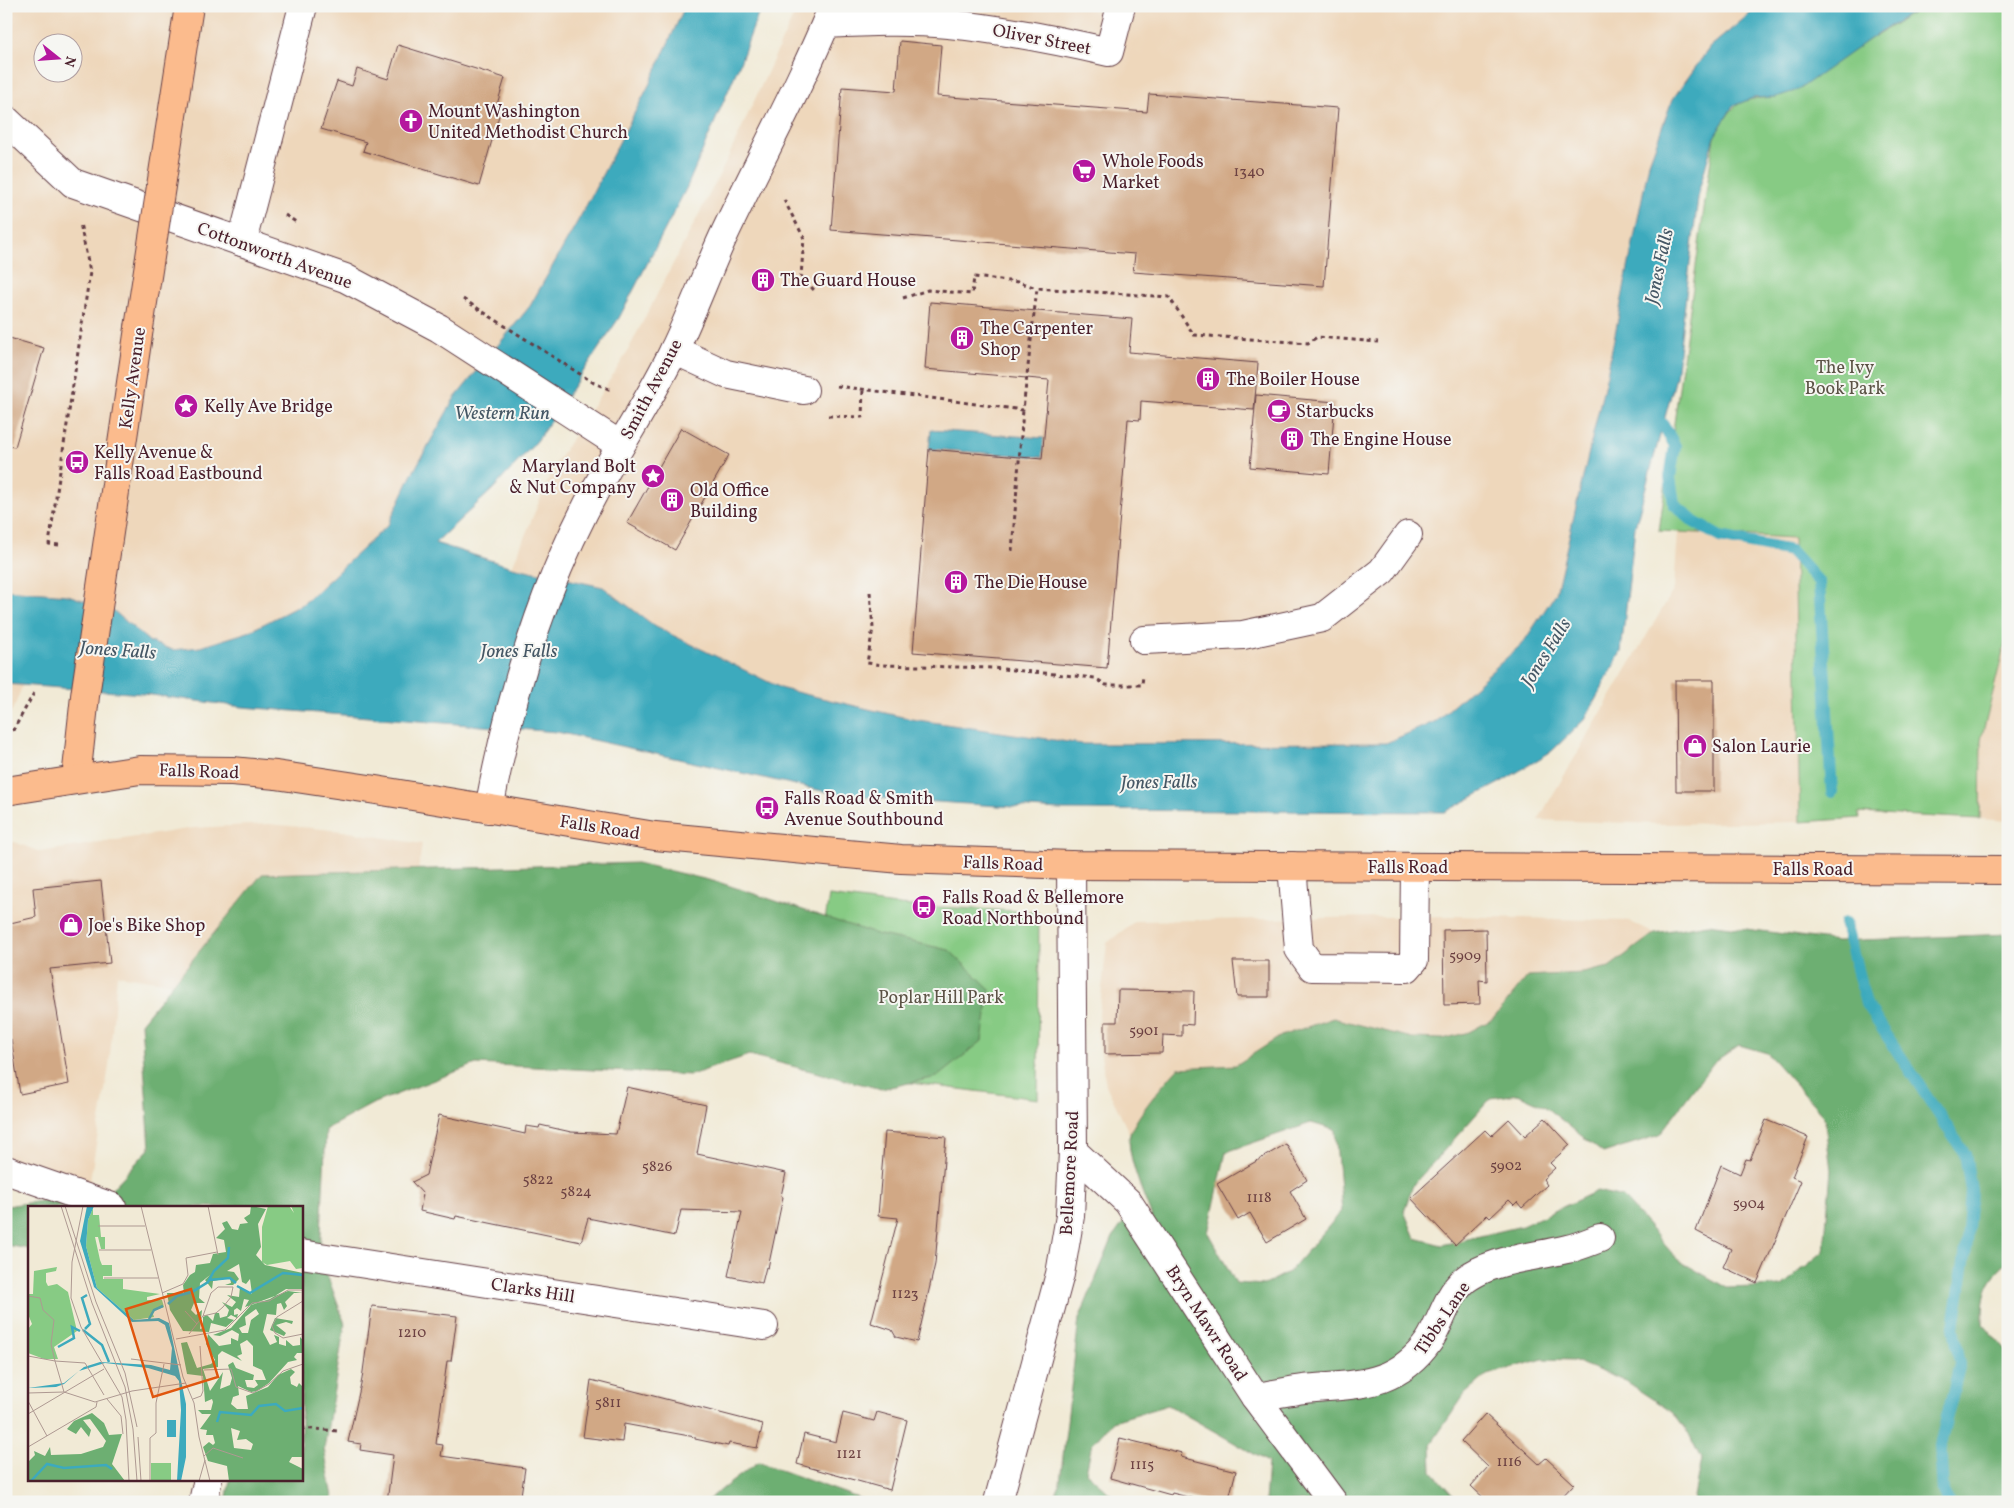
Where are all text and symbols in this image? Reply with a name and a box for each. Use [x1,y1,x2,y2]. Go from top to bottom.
street label: Oliver Street [990,19,1093,62]
north arrow [32,32,82,82]
text: N [58,54,80,69]
place label: Mount Washington United Methodist Church [428,100,628,146]
church icon: Mount Washington United Methodist Church [398,108,424,134]
place label: Whole Foods Market [1102,150,1204,196]
supermarket icon: Whole Foods Market [1071,158,1097,184]
house number: 1340 [1233,162,1265,183]
street label: Cottonworth Avenue [193,217,356,296]
water label: Jones Falls [1639,226,1681,309]
building icon: The Guard House [750,267,776,293]
place label: The Guard House [780,269,916,294]
place label: The Carpenter Shop [980,317,1094,363]
building icon: The Carpenter Shop [949,325,975,351]
street label: Kelly Avenue [114,326,153,431]
street label: Smith Avenue [615,335,689,444]
park label: The Ivy Book Park [1805,356,1885,402]
building icon: The Boiler House [1195,366,1221,392]
place label: The Boiler House [1226,368,1360,393]
place icon: Kelly Ave Bridge [173,393,199,419]
place label: Kelly Ave Bridge [204,395,333,420]
cafe icon: Starbucks [1266,398,1292,424]
place label: Starbucks [1296,400,1374,425]
water label: Western Run [454,401,550,427]
building icon: The Engine House [1279,426,1305,452]
place label: The Engine House [1310,428,1452,453]
place label: Kelly Avenue & Falls Road Eastbound [94,441,263,487]
bus stop icon: Kelly Avenue & Falls Road Eastbound [64,449,90,475]
place label: Maryland Bolt & Nut Company [509,455,636,501]
place icon: Maryland Bolt & Nut Company [640,463,666,489]
place label: Old Office Building [690,479,769,525]
building icon: Old Office Building [659,487,685,513]
building icon: The Die House [943,569,969,595]
place label: The Die House [974,571,1087,596]
water label: Jones Falls [1514,614,1578,694]
water label: Jones Falls [77,635,157,667]
water label: Jones Falls [479,639,557,665]
shop icon: Salon Laurie [1682,733,1708,759]
place label: Salon Laurie [1712,735,1811,760]
street label: Falls Road [158,759,240,786]
water label: Jones Falls [1118,769,1198,797]
place label: Falls Road & Smith Avenue Southbound [784,787,944,833]
bus stop icon: Falls Road & Smith Avenue Southbound [754,795,780,821]
street label: Falls Road [558,810,642,847]
street label: Falls Road [962,851,1044,878]
street label: Falls Road [1368,856,1448,881]
street label: Falls Road [1773,858,1853,883]
place label: Falls Road & Bellemore Road Northbound [942,886,1124,932]
bus stop icon: Falls Road & Bellemore Road Northbound [911,894,937,920]
shop icon: Joe's Bike Shop [58,912,84,938]
place label: Joe's Bike Shop [88,914,205,939]
house number: 5909 [1449,946,1481,967]
park label: Poplar Hill Park [878,986,1004,1011]
house number: 5901 [1129,1021,1159,1042]
street label: Bellemore Road [1055,1110,1086,1236]
house number: 5902 [1490,1156,1522,1177]
house number: 5826 [642,1157,672,1178]
house number: 5822 [523,1170,553,1191]
house number: 5824 [560,1182,592,1203]
house number: 1118 [1246,1188,1272,1209]
house number: 5904 [1733,1194,1765,1215]
inset map [28,1206,302,1480]
street label: Bryn Mawr Road [1159,1261,1253,1387]
street label: Clarks Hill [489,1273,576,1310]
street label: Tibbs Lane [1409,1277,1477,1361]
house number: 1123 [892,1284,918,1305]
house number: 1210 [398,1323,426,1344]
house number: 5811 [595,1393,621,1414]
house number: 1121 [836,1444,862,1465]
house number: 1116 [1496,1452,1522,1473]
house number: 1115 [1130,1455,1154,1476]

